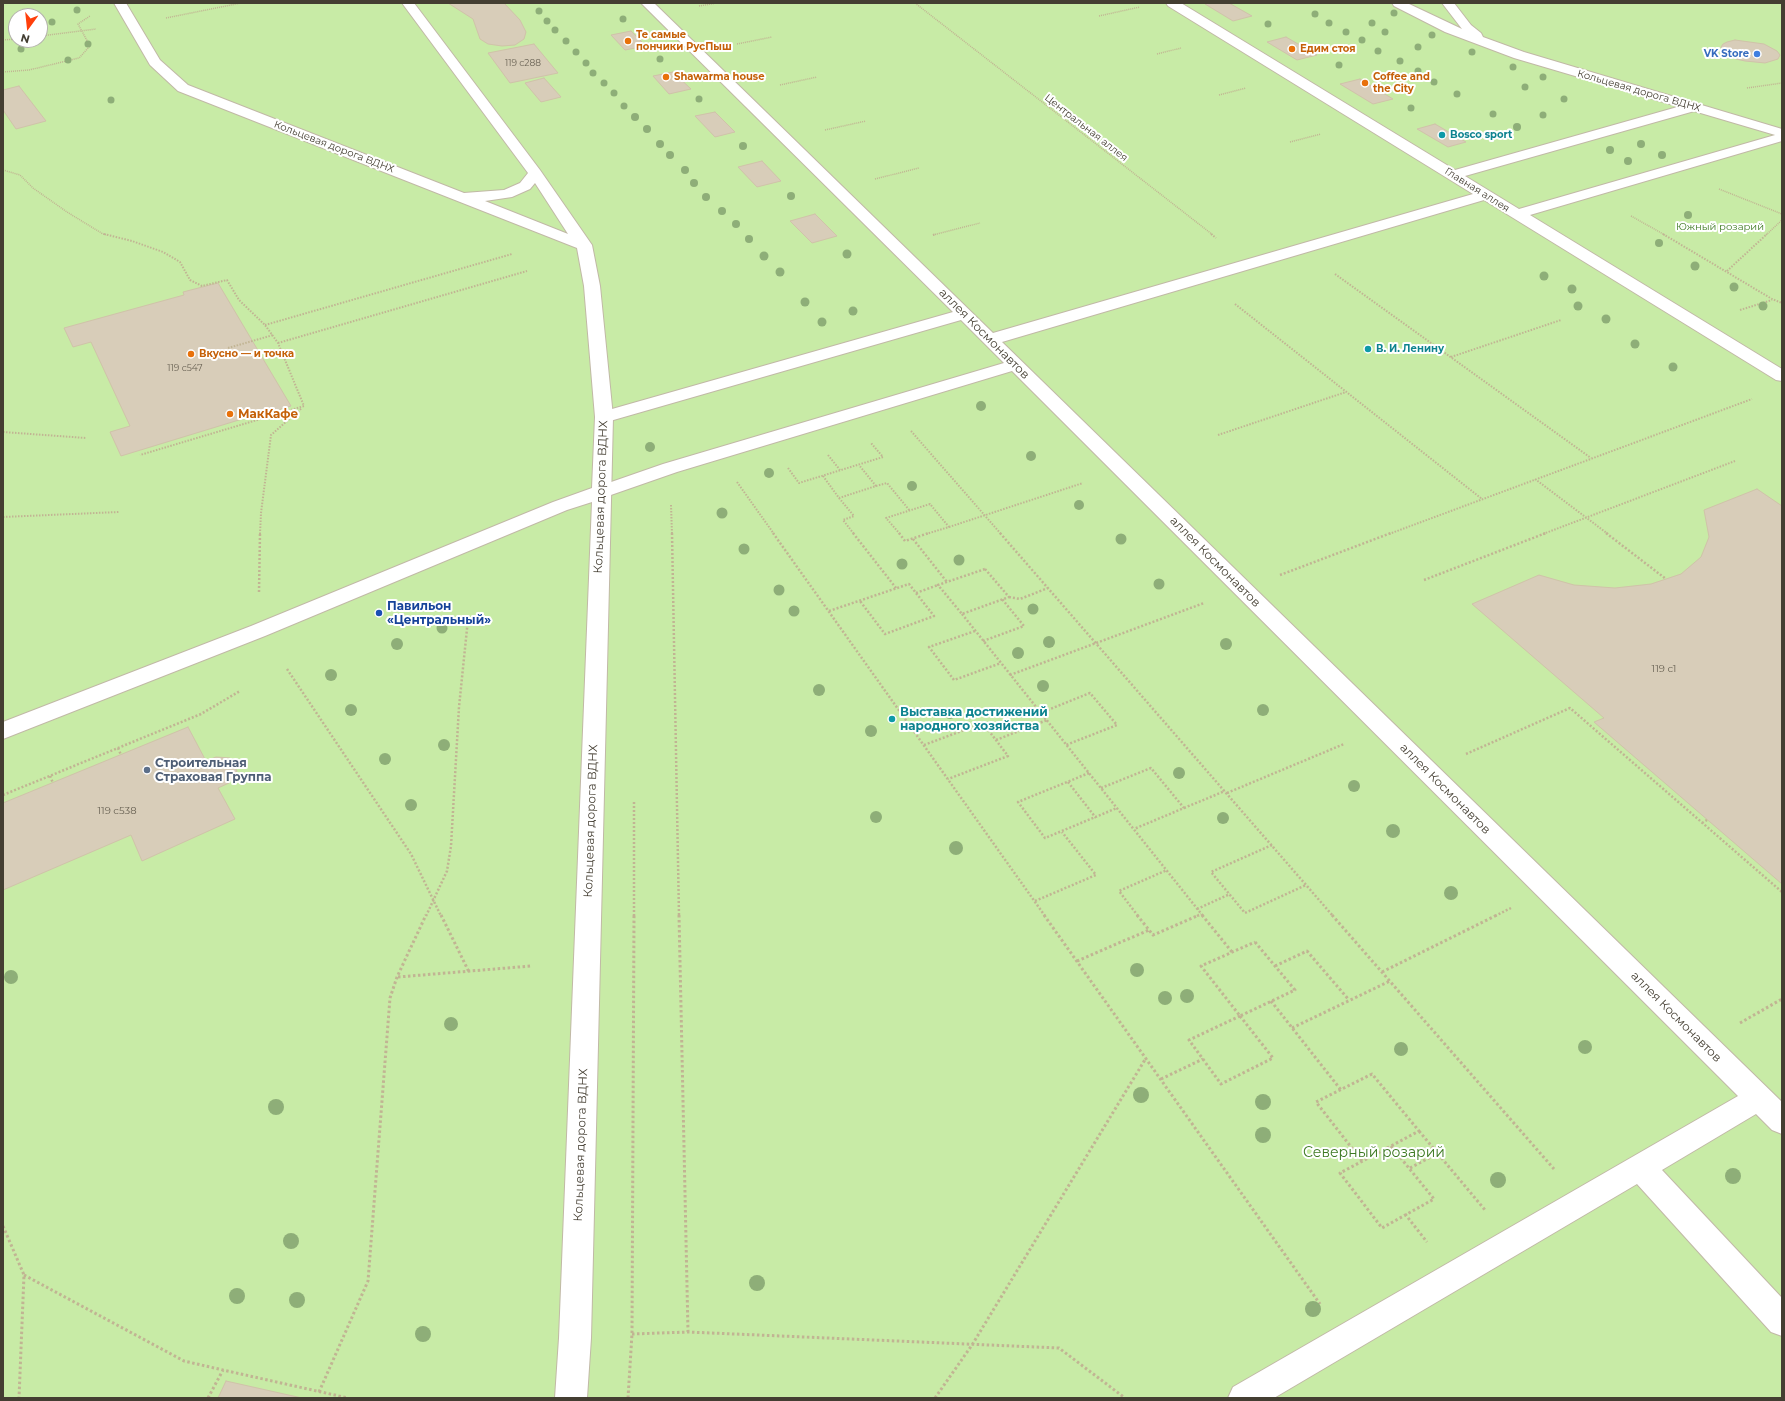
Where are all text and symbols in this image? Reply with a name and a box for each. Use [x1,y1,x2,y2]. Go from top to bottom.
north arrow [8,8,48,48]
place label: Те самые пончики РусПыш [636,29,732,52]
text: N [19,31,31,47]
marker: Те самые пончики РусПыш [623,36,633,46]
place label: Едим стоя [1300,43,1356,55]
marker: Едим стоя [1287,44,1297,54]
place label: VK Store [1704,48,1749,60]
marker: VK Store [1752,49,1762,59]
house number: 119 с288 [505,58,541,68]
street label: Кольцевая дорога ВДНХ [1576,68,1702,114]
place label: Shawarma house [674,71,764,83]
place label: Coffee and the City [1373,71,1430,94]
marker: Shawarma house [661,72,671,82]
marker: Coffee and the City [1360,78,1370,88]
street label: Центральная аллея [1042,92,1130,164]
street label: Кольцевая дорога ВДНХ [272,119,396,175]
place label: Bosco sport [1450,129,1512,141]
marker: Bosco sport [1437,130,1447,140]
street label: Главная аллея [1442,165,1512,215]
park label: Южный розарий [1676,221,1764,233]
street label: аллея Космонавтов [936,286,1032,382]
place label: В. И. Ленину [1376,343,1444,355]
marker: В. И. Ленину [1363,344,1373,354]
place label: Вкусно — и точка [199,348,294,360]
marker: Вкусно — и точка [186,349,196,359]
house number: 119 с547 [167,363,203,373]
place label: МакКафе [238,407,298,421]
marker: МакКафе [225,409,235,419]
street label: Кольцевая дорога ВДНХ [591,420,611,574]
street label: аллея Космонавтов [1167,514,1263,610]
place label: Павильон «Центральный» [387,599,491,627]
marker: Павильон «Центральный» [374,608,384,618]
house number: 119 с1 [1652,663,1676,675]
place label: Выставка достижений народного хозяйства [900,705,1048,733]
marker: Выставка достижений народного хозяйства [887,714,897,724]
street label: аллея Космонавтов [1397,741,1493,837]
street label: Кольцевая дорога ВДНХ [581,744,601,898]
place label: Строительная Страховая Группа [155,756,271,784]
marker: Строительная Страховая Группа [142,765,152,775]
house number: 119 с538 [97,805,137,817]
street label: аллея Космонавтов [1628,969,1724,1065]
street label: Кольцевая дорога ВДНХ [571,1068,591,1222]
park label: Северный розарий [1303,1145,1445,1161]

